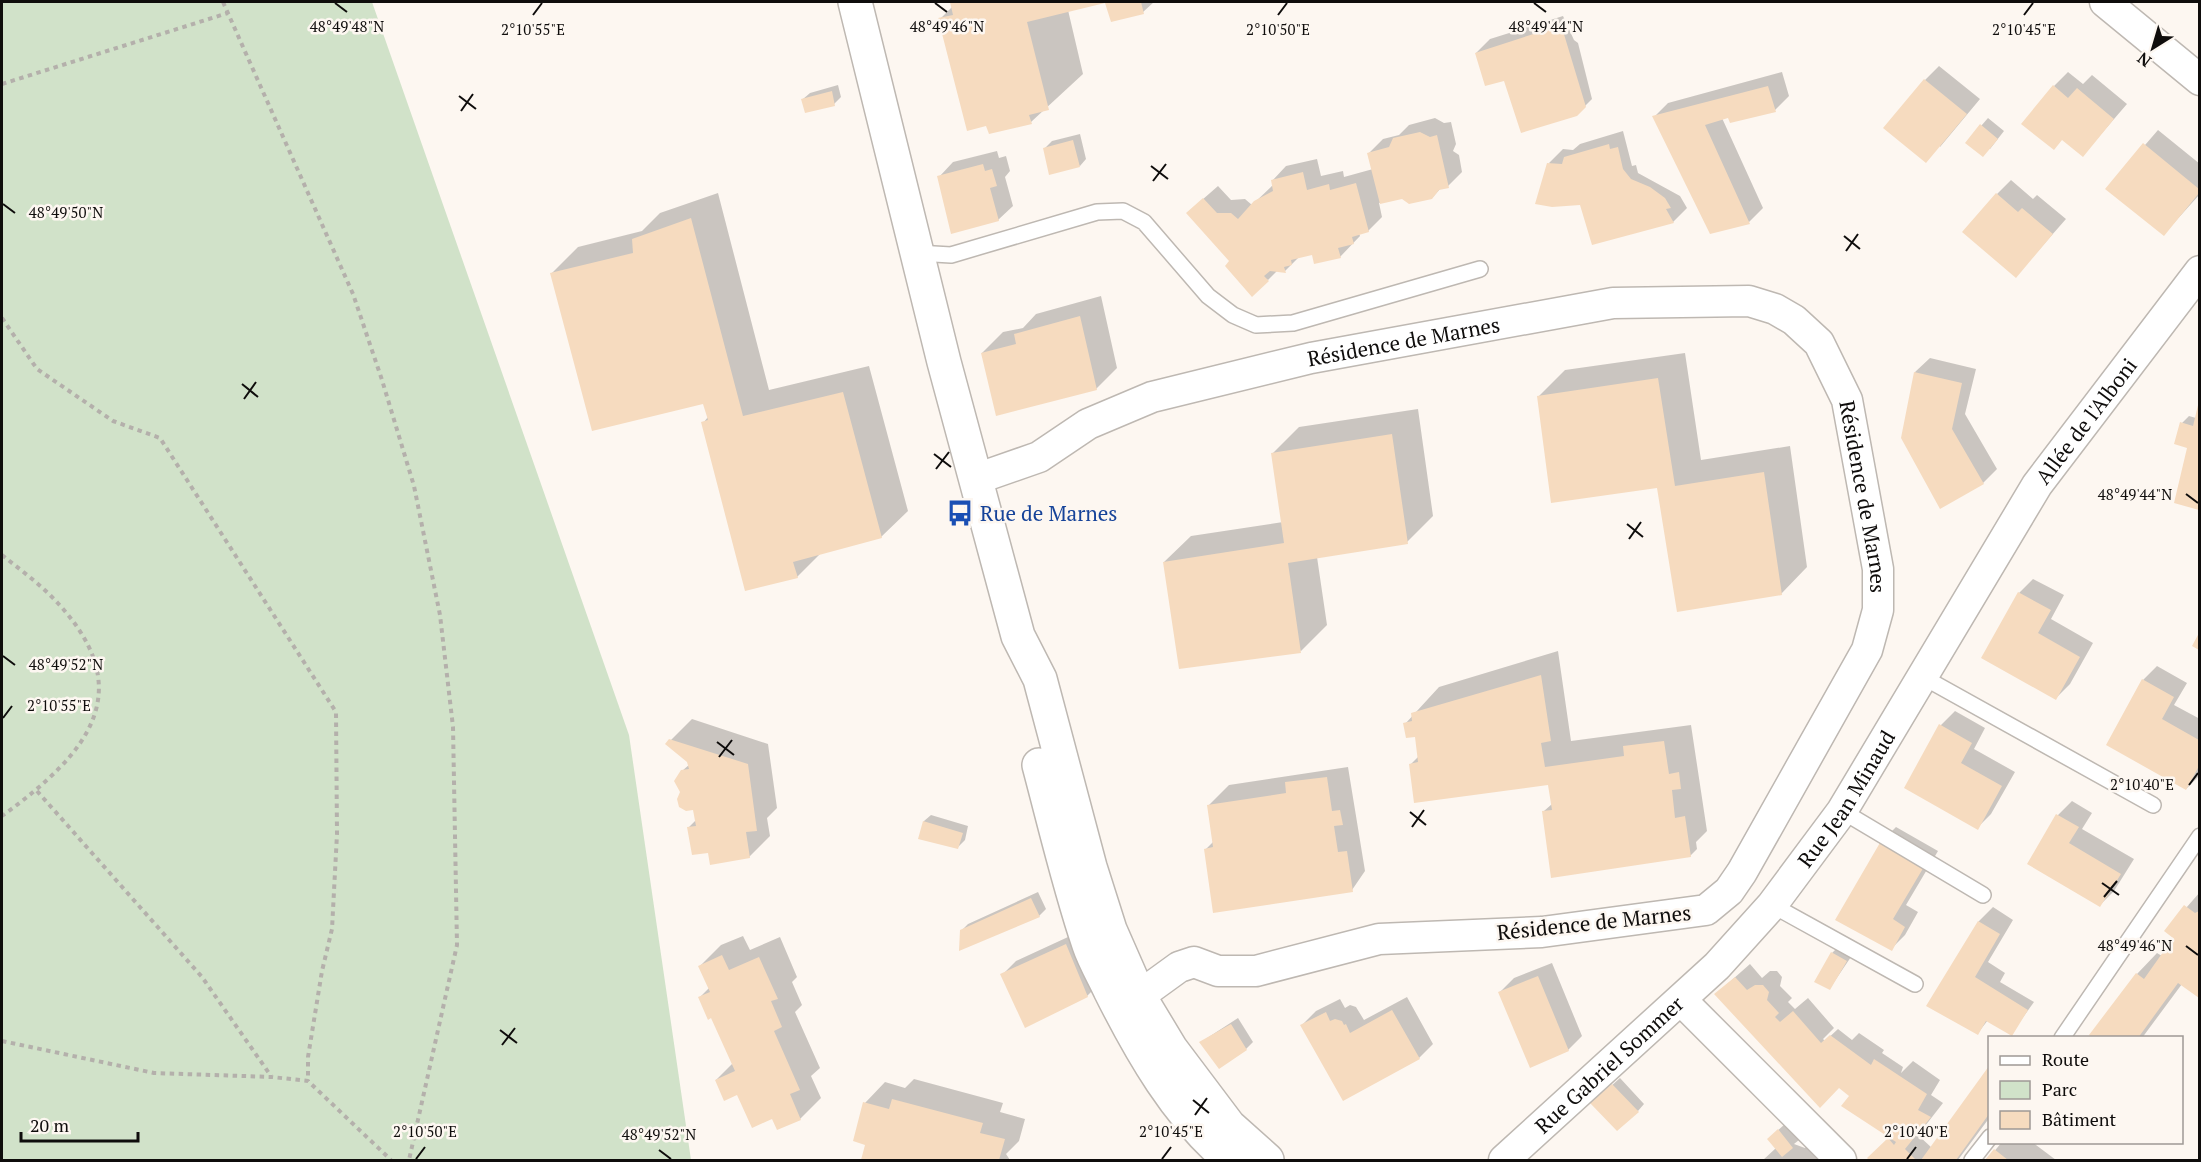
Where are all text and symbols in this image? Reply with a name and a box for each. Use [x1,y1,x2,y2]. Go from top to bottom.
text: 48°49'48"N [310,16,384,36]
text: 48°49'46"N [910,16,984,36]
text: 48°49'44"N [1509,16,1583,36]
north arrow [2123,18,2183,78]
text: 2°10'55"E [501,19,565,39]
text: 2°10'50"E [1246,19,1310,39]
text: 2°10'45"E [1992,19,2056,39]
text: N [2133,48,2155,72]
text: 48°49'50"N [29,202,103,222]
street label: Résidence de Marnes [1305,310,1502,372]
street label: Allée de l'Alboni [2029,352,2143,490]
street label: Résidence de Marnes [1833,398,1893,593]
text: 48°49'44"N [2098,484,2172,504]
bus stop icon: Rue de Marnes [945,498,975,528]
place label: Rue de Marnes [980,499,1117,527]
text: 48°49'52"N [29,654,103,674]
text: 2°10'55"E [27,695,91,715]
street label: Rue Jean Minaud [1791,725,1901,873]
text: 2°10'40"E [2110,774,2174,794]
street label: Résidence de Marnes [1496,898,1692,946]
text: 48°49'46"N [2098,935,2172,955]
street label: Rue Gabriel Sommer [1529,989,1689,1139]
legend [1988,1036,2183,1144]
text: Route [2042,1047,2089,1071]
text: Parc [2042,1077,2077,1101]
scale bar [21,1105,138,1143]
text: Bâtiment [2042,1107,2117,1131]
text: 20 m [30,1113,70,1137]
text: 2°10'50"E [393,1121,457,1141]
text: 2°10'45"E [1139,1121,1203,1141]
text: 2°10'40"E [1884,1121,1948,1141]
text: 48°49'52"N [622,1124,696,1144]

